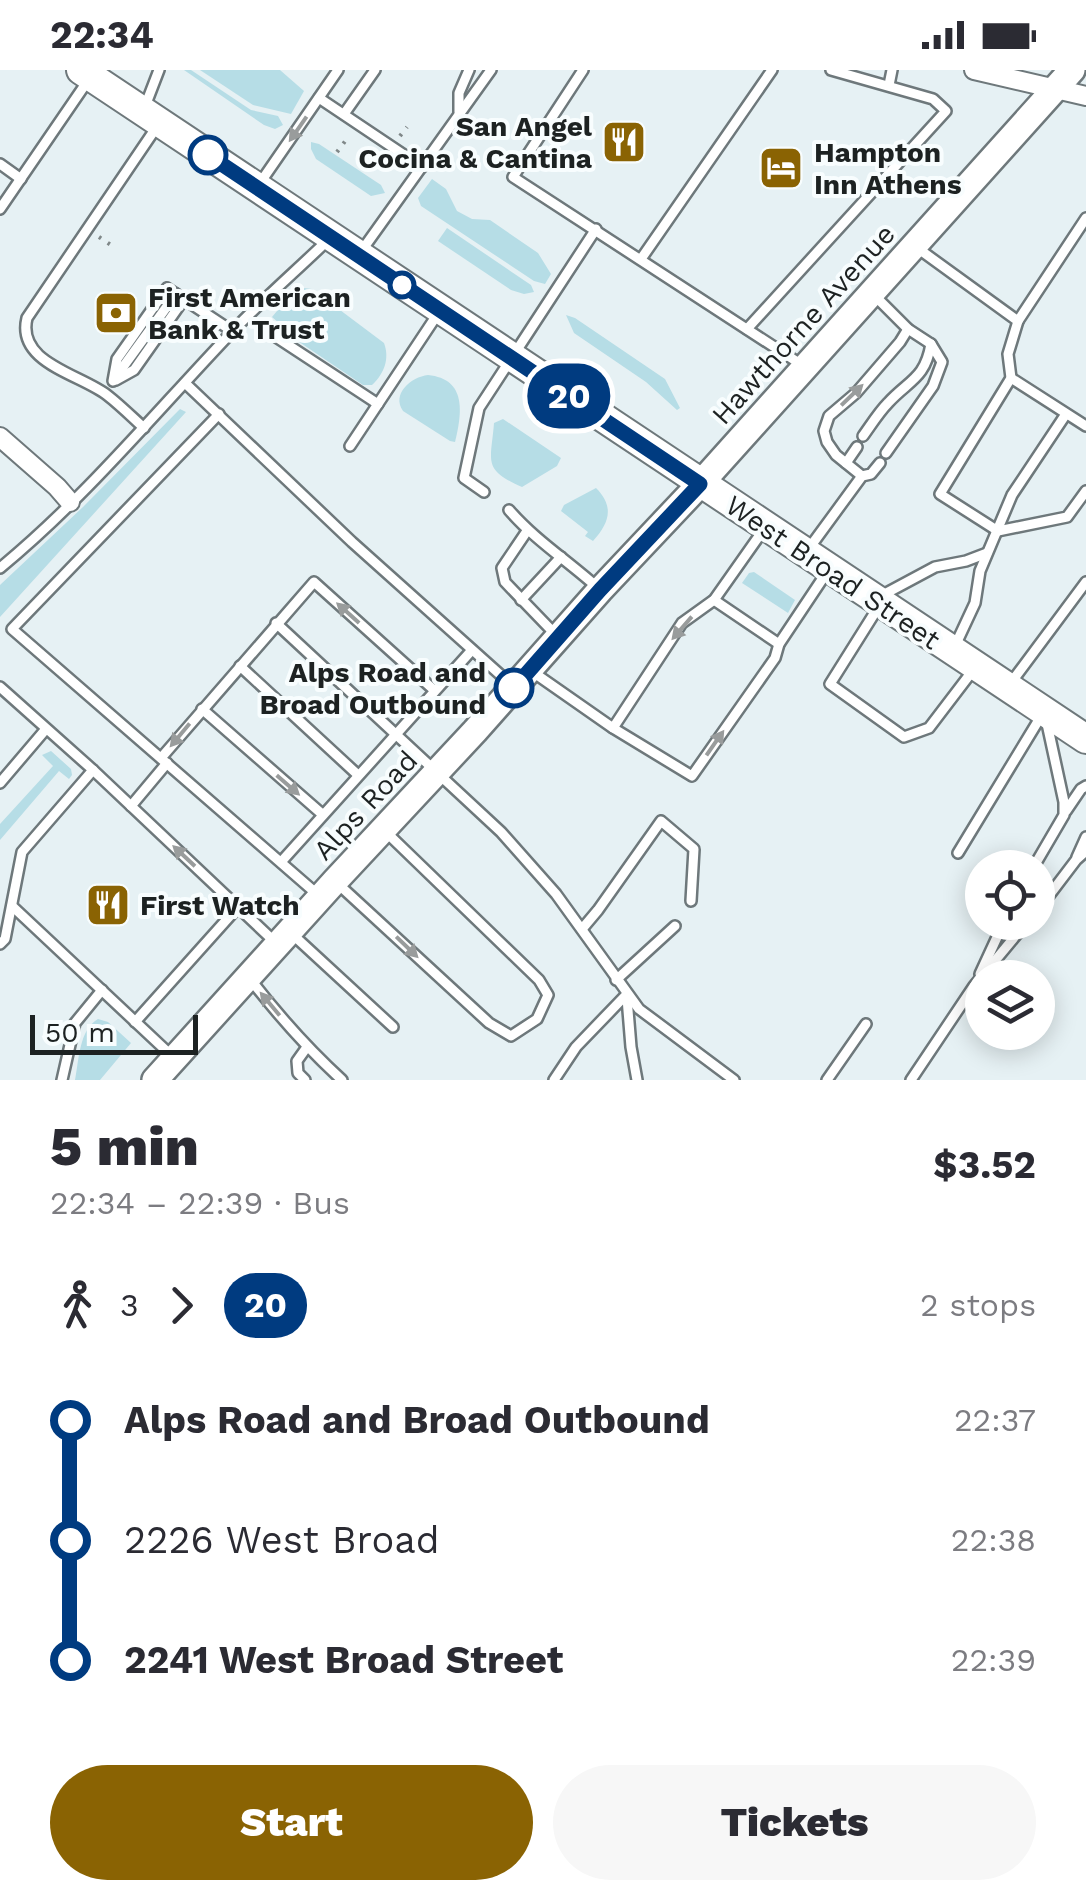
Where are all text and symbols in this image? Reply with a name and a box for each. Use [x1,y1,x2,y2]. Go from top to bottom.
text: 22:34 [50,13,154,57]
place label: San Angel Cocina & Cantina [358,110,593,175]
one-way arrow [289,116,308,143]
restaurant icon: San Angel Cocina & Cantina [601,119,647,165]
unlabelled marker [189,136,227,174]
place label: Hampton Inn Athens [814,136,962,201]
hotel icon: Hampton Inn Athens [758,145,804,191]
street label: Hawthorne Avenue [705,218,902,431]
unlabelled marker [389,272,415,298]
place label: First American Bank & Trust [148,281,351,346]
bank icon: First American Bank & Trust [93,290,139,336]
line badge: 20 [524,364,614,428]
text: 20 [547,375,591,417]
one-way arrow [840,384,864,407]
street label: West Broad Street [719,488,946,657]
one-way arrow [336,602,360,625]
one-way arrow [671,615,693,640]
place label: Alps Road and Broad Outbound [260,656,486,721]
marker: Alps Road and Broad Outbound [495,669,533,707]
one-way arrow [170,722,192,747]
one-way arrow [705,730,724,756]
street label: Alps Road [306,744,424,867]
one-way arrow [275,773,300,795]
one-way arrow [173,845,197,868]
map controls [965,850,1055,1050]
button: locate [965,850,1055,940]
restaurant icon: First Watch [85,882,131,928]
place label: First Watch [140,889,300,922]
one-way arrow [394,935,418,958]
button: layers [965,960,1055,1050]
one-way arrow [260,991,282,1016]
scale bar [30,1010,198,1054]
text: 50 m [45,1016,115,1049]
text: 5 min [50,1114,199,1178]
text: $3.52 [933,1143,1036,1187]
text: 22:34 – 22:39 · Bus [50,1184,350,1222]
icon: walk [50,1278,105,1333]
icon: forward [154,1278,209,1333]
text: 20 [244,1284,287,1326]
text: 3 [120,1286,139,1324]
text: 2 stops [920,1286,1036,1324]
text: Alps Road and Broad Outbound [124,1398,710,1442]
text: 22:37 [954,1401,1036,1439]
text: 2226 West Broad [124,1518,440,1562]
text: 22:38 [951,1521,1036,1559]
text: 2241 West Broad Street [124,1638,563,1682]
text: 22:39 [951,1641,1036,1679]
button: Start [50,1765,533,1880]
button: Tickets [553,1765,1036,1880]

